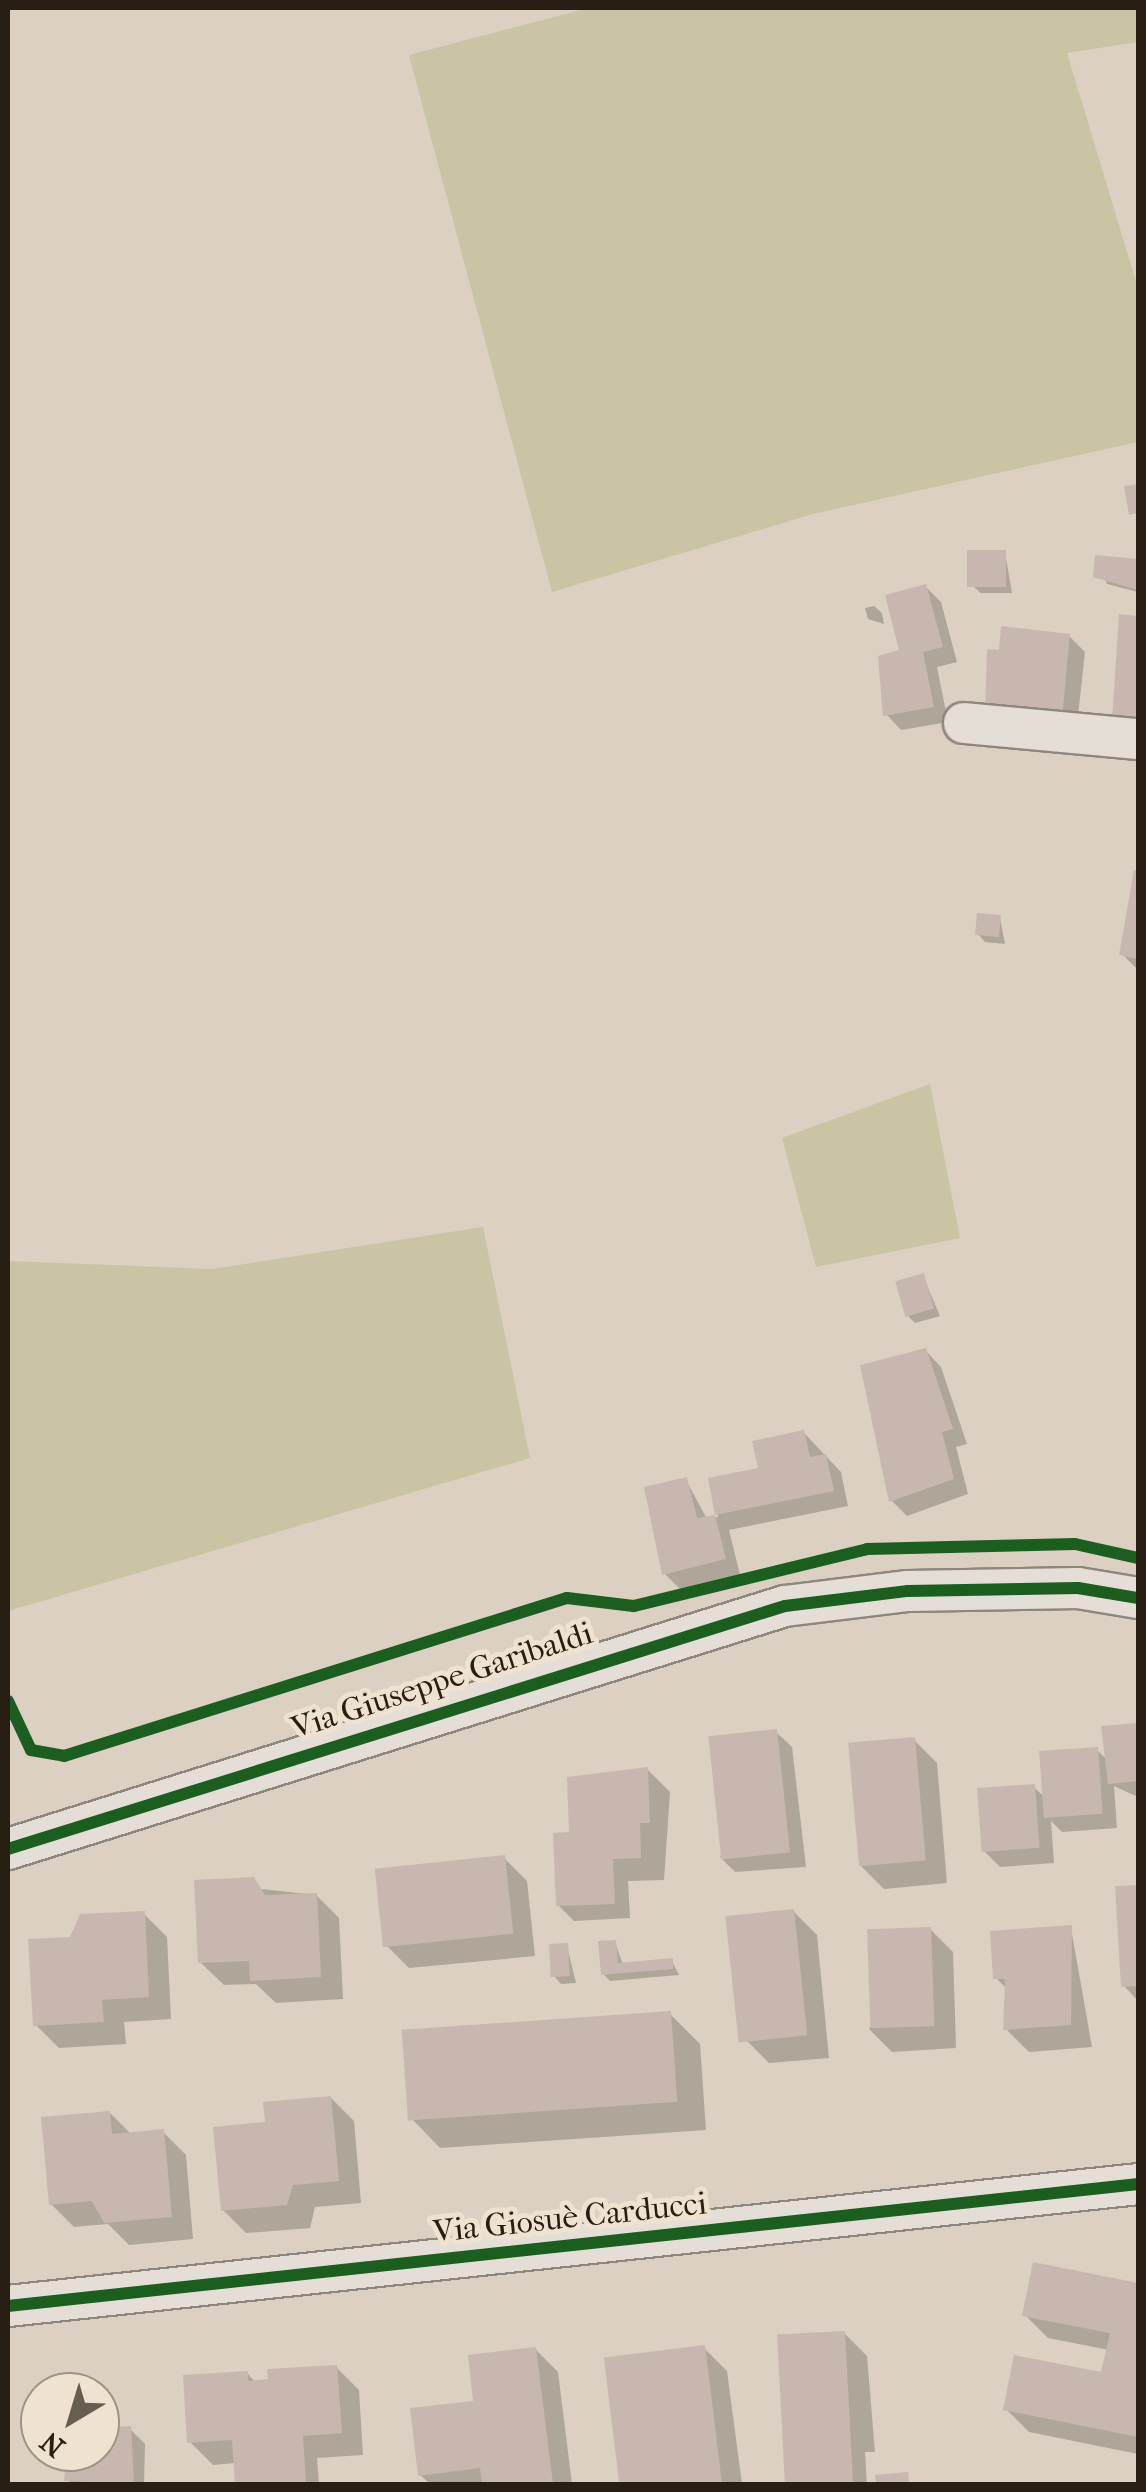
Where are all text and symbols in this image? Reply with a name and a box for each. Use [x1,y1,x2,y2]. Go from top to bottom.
street label: Via Giuseppe Garibaldi [287,1614,597,1748]
street label: Via Giosuè Carducci [431,2185,709,2251]
north arrow [20,2372,120,2472]
text: N [34,2425,71,2464]

